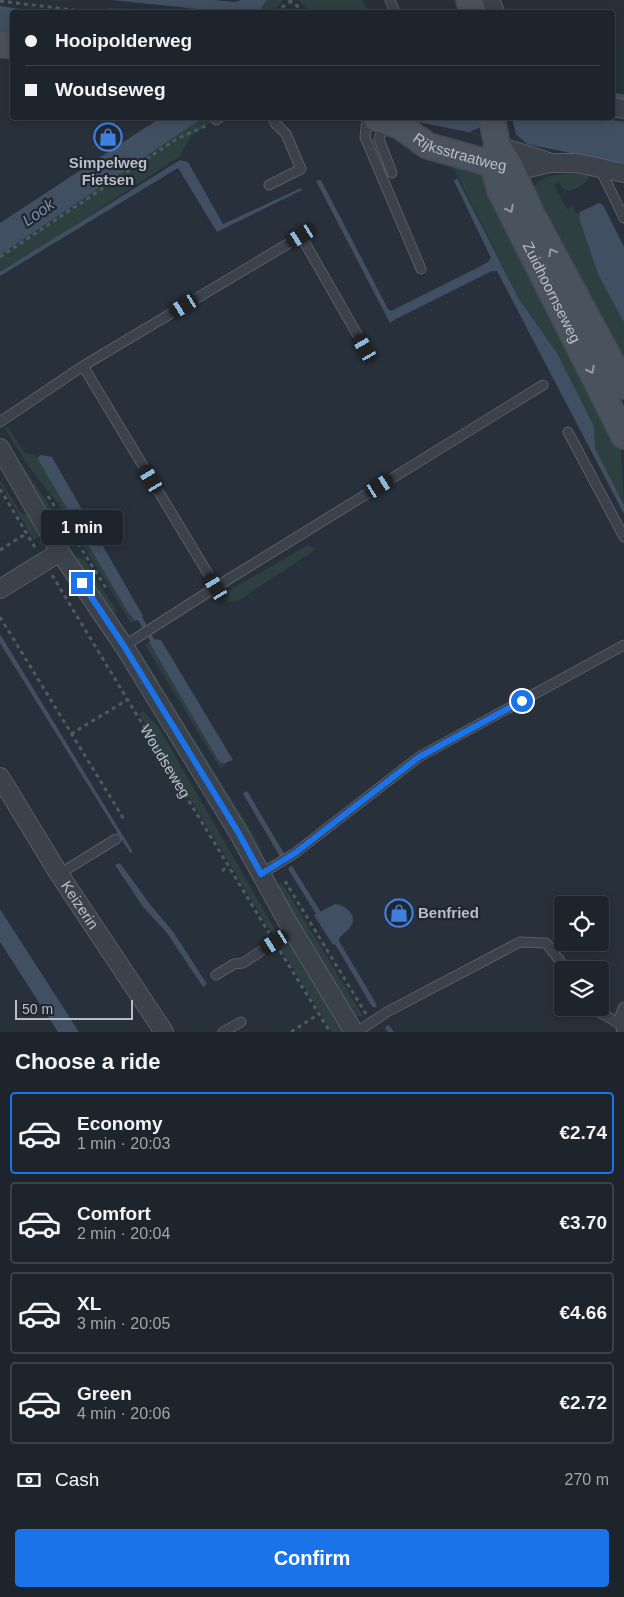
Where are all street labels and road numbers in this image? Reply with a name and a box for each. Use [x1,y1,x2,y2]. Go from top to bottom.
street label: Rijksstraatweg [410,129,508,174]
street label: Zuidhoornseweg [519,239,585,346]
street label: Woudseweg [137,722,194,801]
street label: Keizerin [58,878,102,932]

